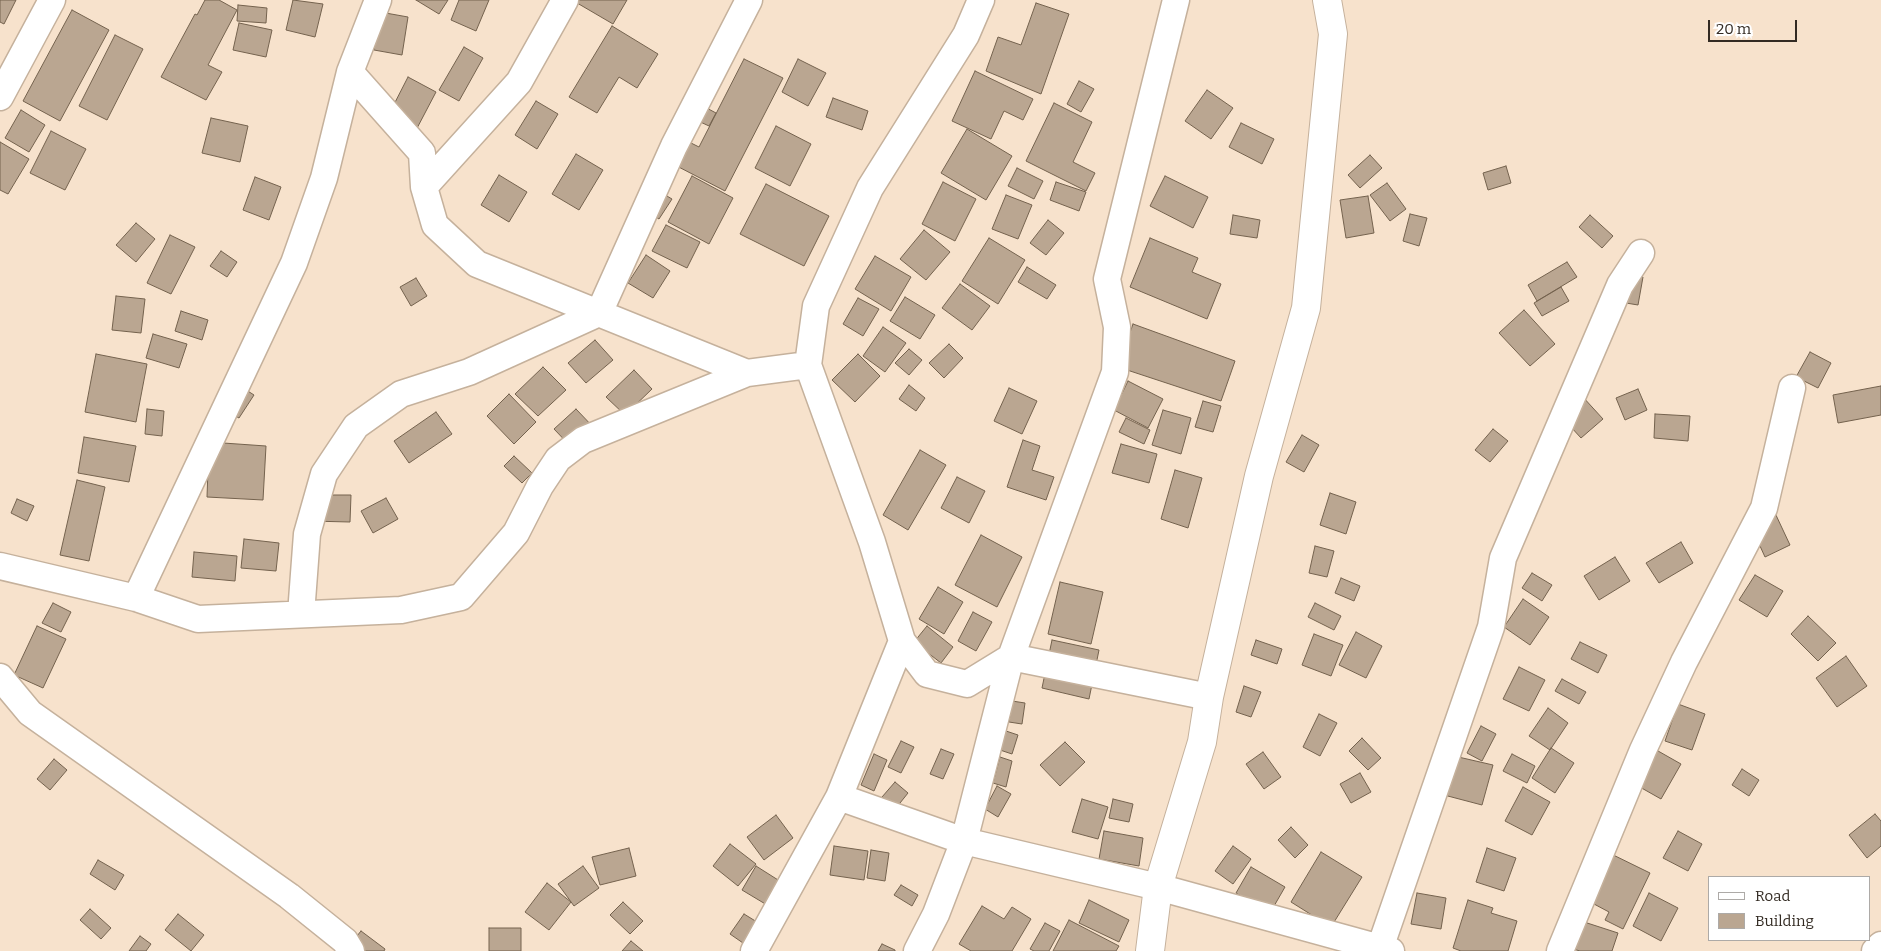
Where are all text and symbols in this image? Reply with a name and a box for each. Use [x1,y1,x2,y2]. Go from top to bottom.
scale bar [1711,10,1800,42]
text: 20 m [1716,20,1751,38]
legend [1708,876,1871,941]
text: Road [1755,887,1790,905]
text: Building [1755,912,1814,930]

